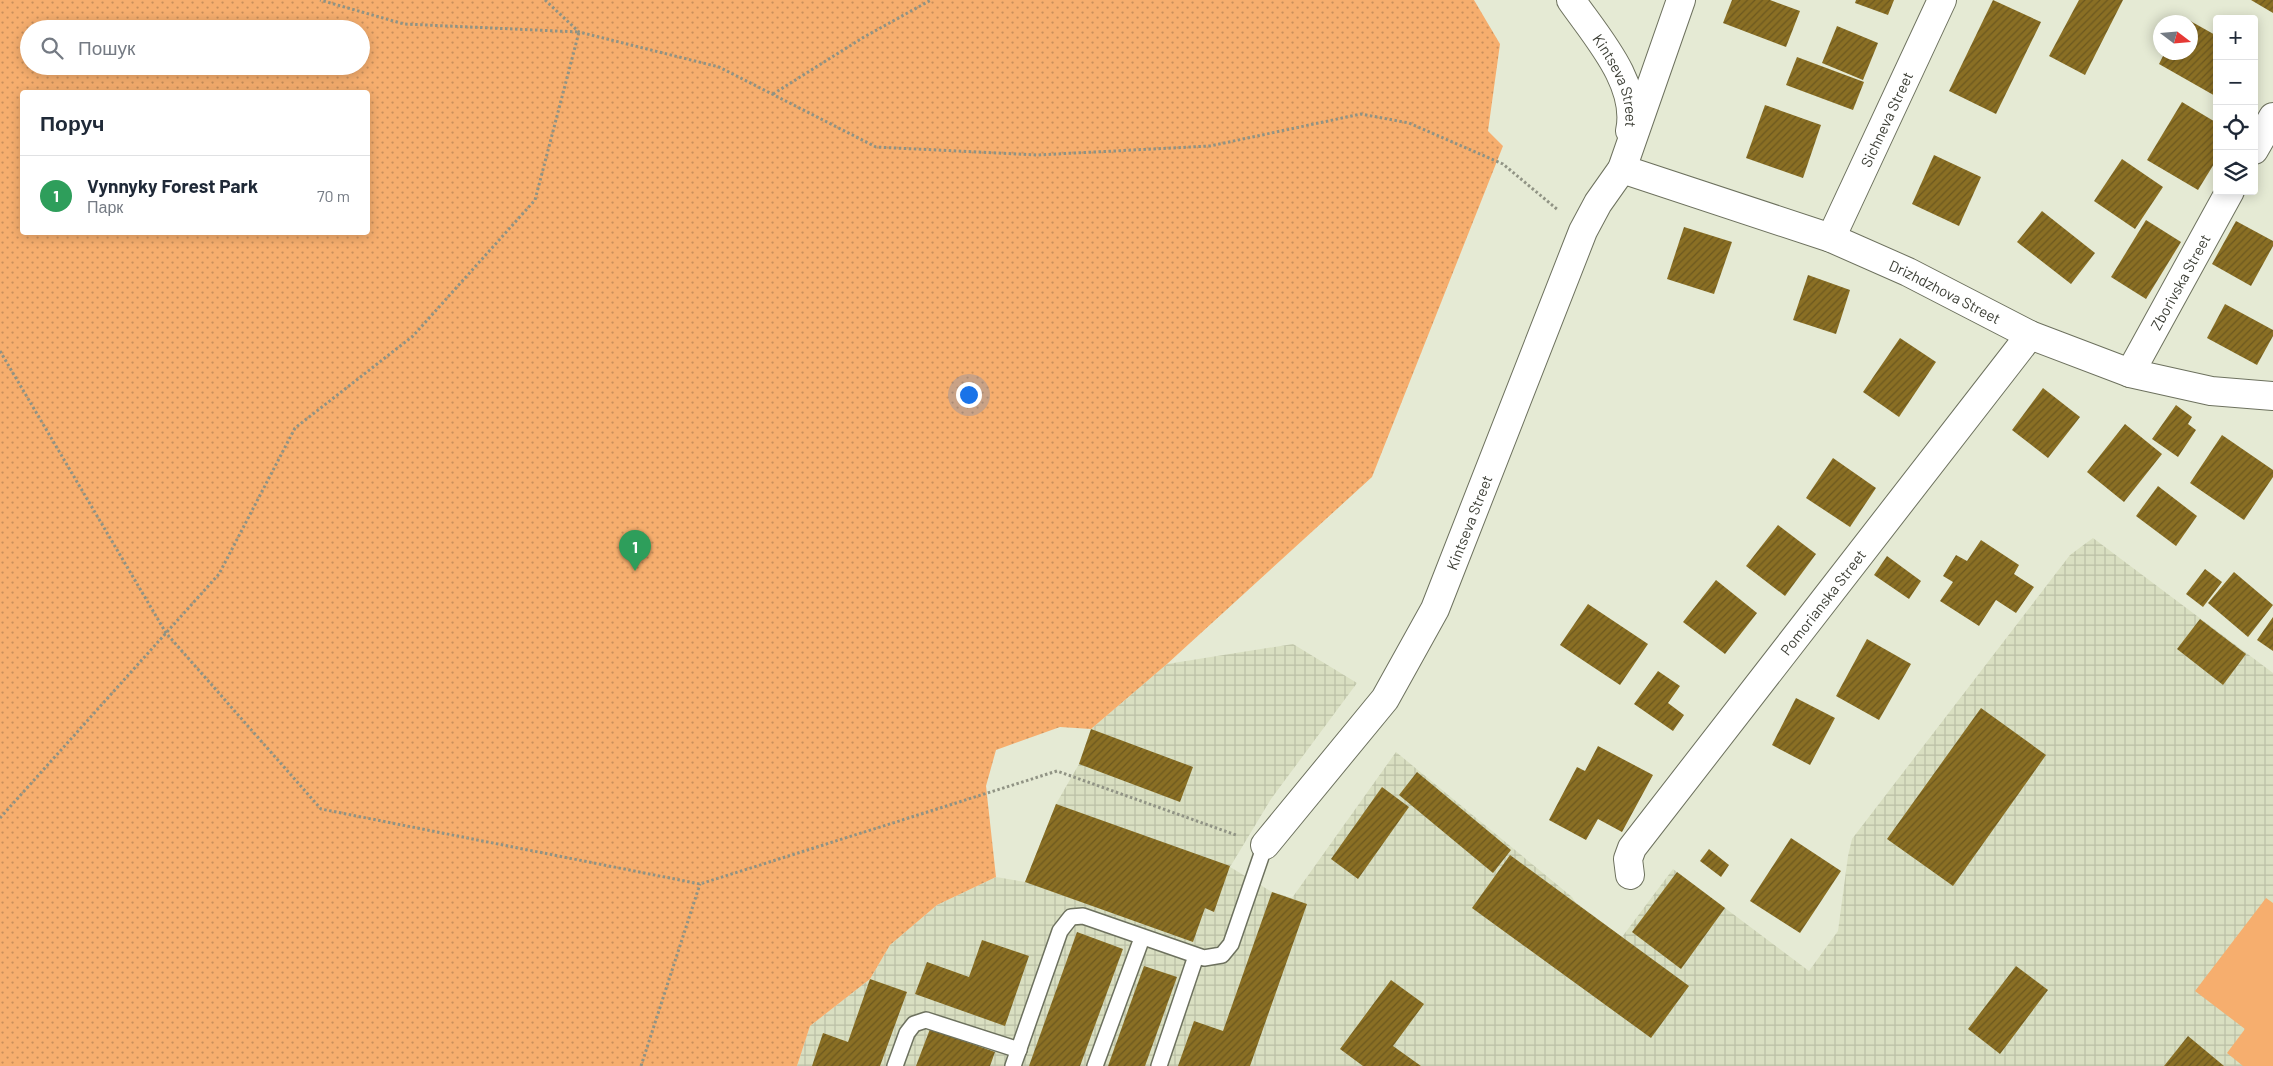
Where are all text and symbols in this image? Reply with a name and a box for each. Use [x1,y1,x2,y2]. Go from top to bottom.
north arrow [2153,15,2198,60]
map controls [2213,15,2258,195]
button: + [2213,15,2258,60]
search box [20,20,370,75]
street label: Kintseva Street [1589,30,1640,128]
icon: search [38,34,66,62]
text: Пошук [78,36,135,59]
button: − [2213,60,2258,105]
street label: Sichneva Street [1856,69,1916,170]
button: locate [2213,105,2258,150]
text: Поруч [40,110,104,135]
button: layers [2213,150,2258,195]
text: Vynnyky Forest Park [87,174,258,197]
text: 1 [53,186,59,205]
text: 70 m [317,186,350,205]
text: Парк [87,197,123,216]
street label: Zborivska Street [2146,231,2214,333]
street label: Drizhdzhova Street [1886,256,2004,327]
your location [956,382,982,408]
street label: Kintseva Street [1442,472,1496,572]
pin: 1 [619,530,651,571]
street label: Pomorianska Street [1776,546,1869,658]

